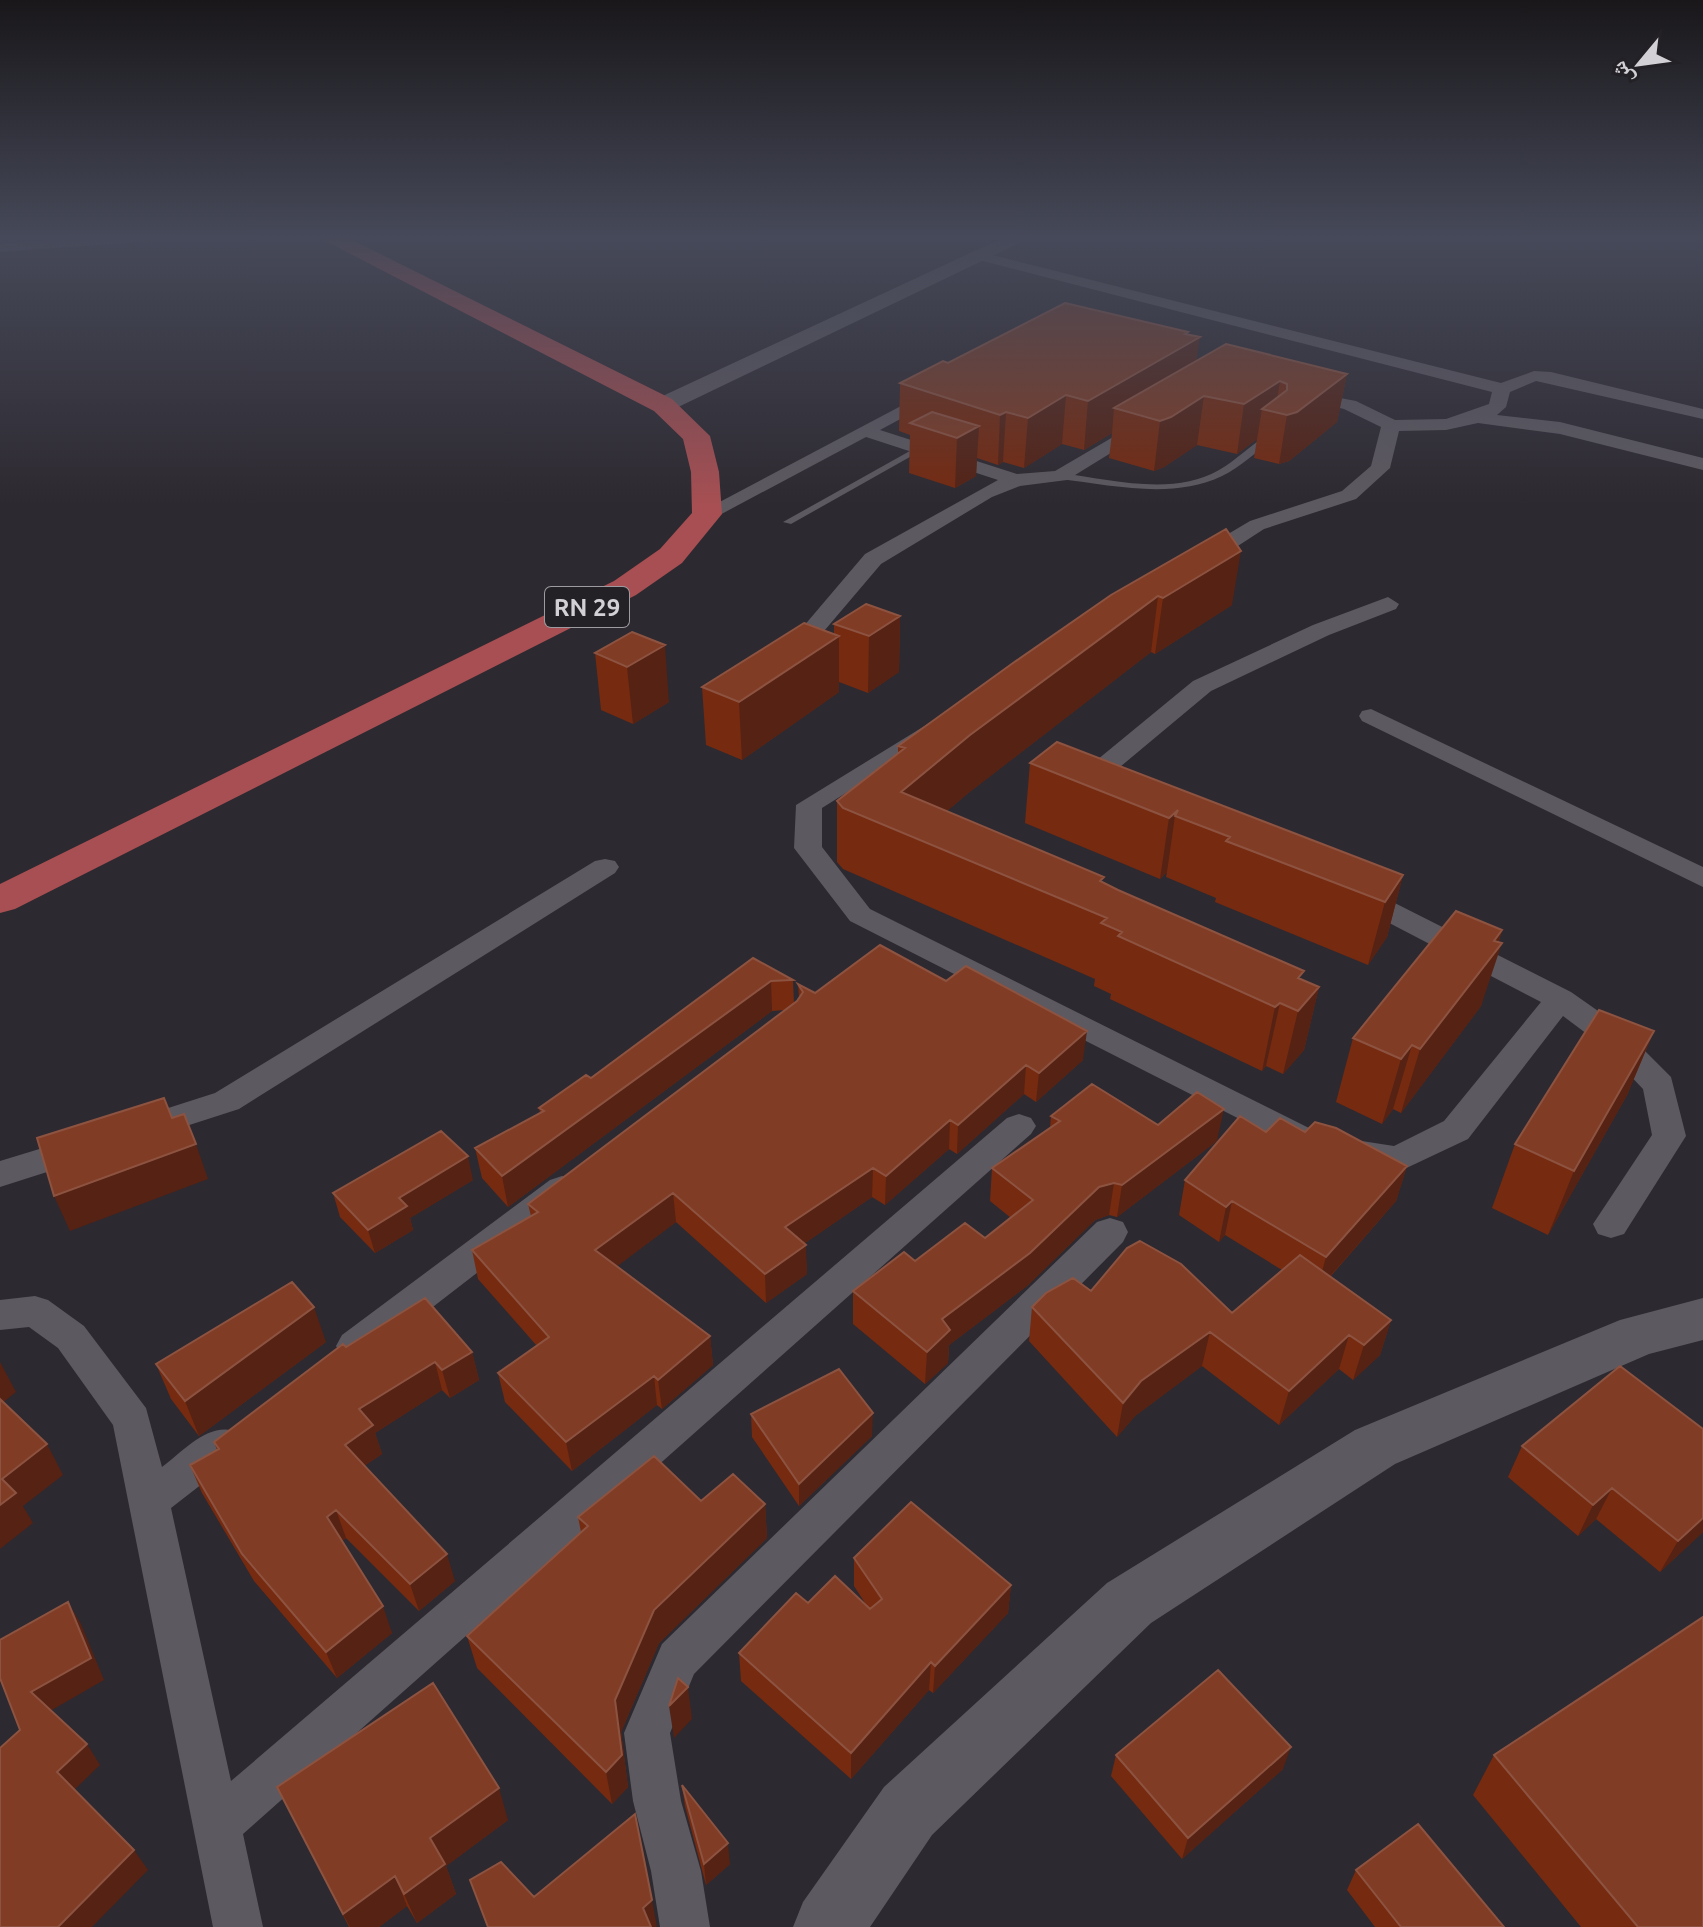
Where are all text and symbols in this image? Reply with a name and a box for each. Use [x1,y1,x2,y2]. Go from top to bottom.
north arrow [1599,24,1679,104]
text: ش [1604,57,1639,90]
road number: RN 29 [545,587,629,627]

